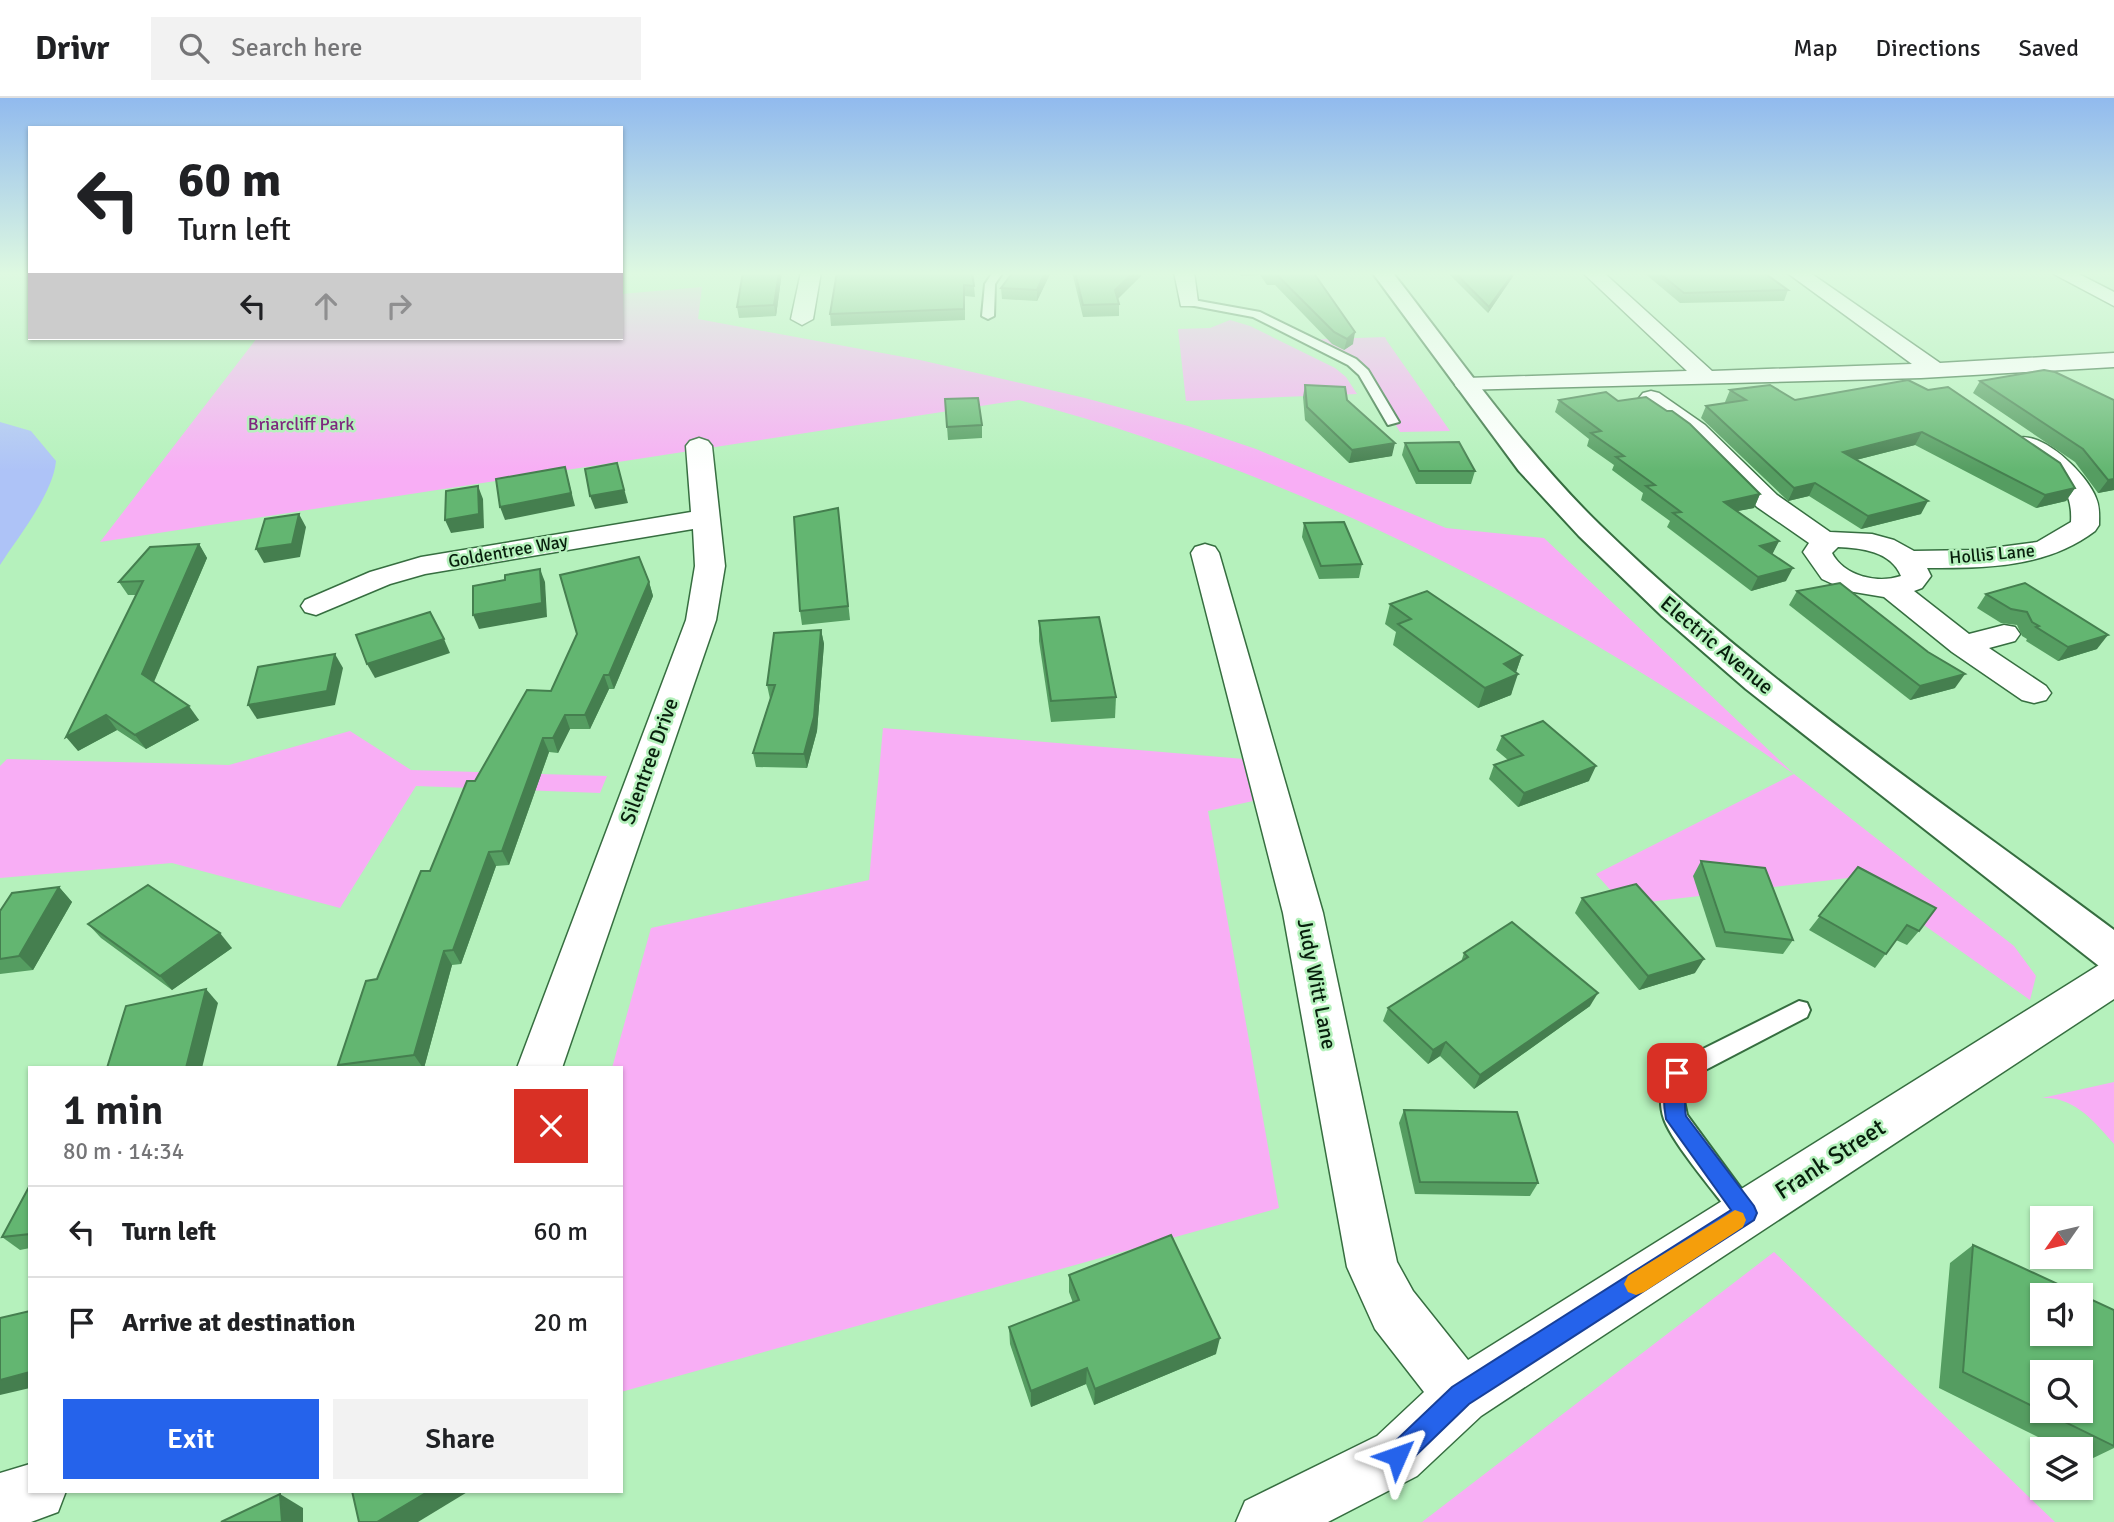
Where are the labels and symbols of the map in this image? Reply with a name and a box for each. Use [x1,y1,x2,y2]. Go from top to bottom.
park label: Briarcliff Park [248,413,354,435]
street label: Goldentree Way [447,530,570,572]
street label: Hollis Lane [1948,539,2036,569]
street label: Electric Avenue [1655,590,1779,700]
street label: Silentree Drive [614,694,684,828]
street label: Judy Witt Lane [1292,916,1342,1052]
pin [1647,1043,1707,1103]
street label: Frank Street [1769,1112,1891,1206]
north arrow [2030,1206,2093,1269]
position arrow [1360,1419,1434,1493]

